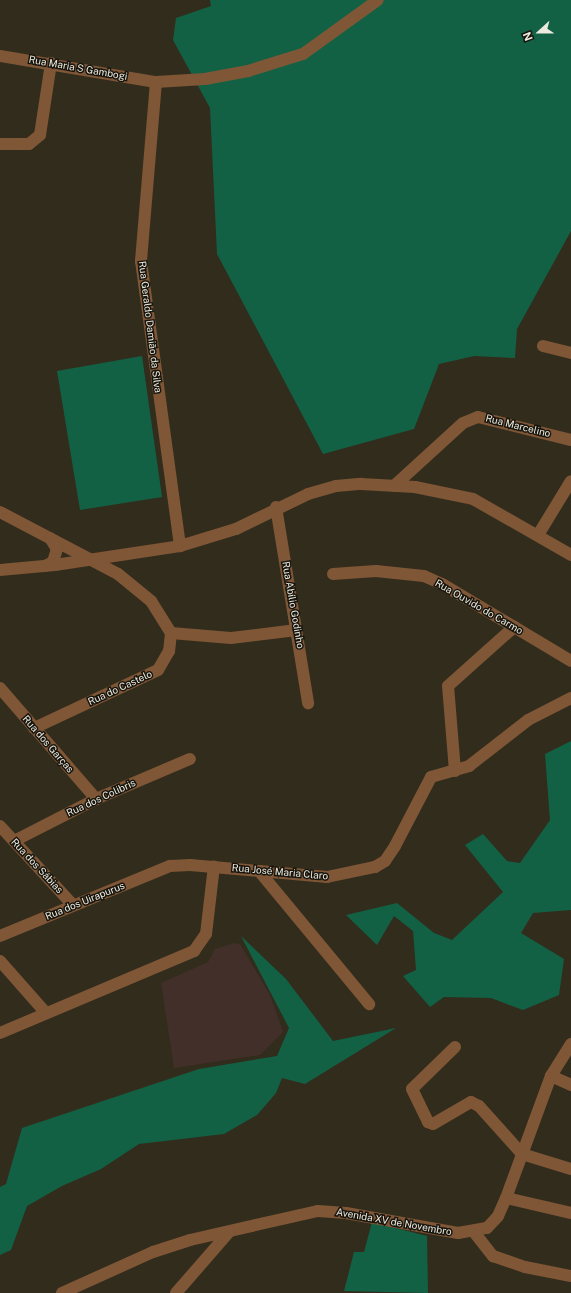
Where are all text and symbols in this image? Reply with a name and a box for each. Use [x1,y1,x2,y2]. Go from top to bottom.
north arrow [519,12,559,52]
text: N [521,30,535,42]
street label: Rua Maria S Gambogi [28,53,128,83]
street label: Rua Geraldo Damião da Silva [136,260,164,394]
street label: Rua Marcelino [484,412,552,440]
street label: Rua Abílio Godinho [279,560,307,650]
street label: Rua Ouvido do Carmo [433,577,525,637]
street label: Rua do Castelo [86,668,154,708]
street label: Rua dos Garças [20,713,76,775]
street label: Rua dos Colibris [64,777,138,819]
street label: Rua dos Sábias [9,836,65,896]
street label: Rua José Maria Claro [231,862,329,882]
street label: Rua dos Uirapurus [43,880,127,922]
street label: Avenida XV de Novembro [335,1206,453,1238]

